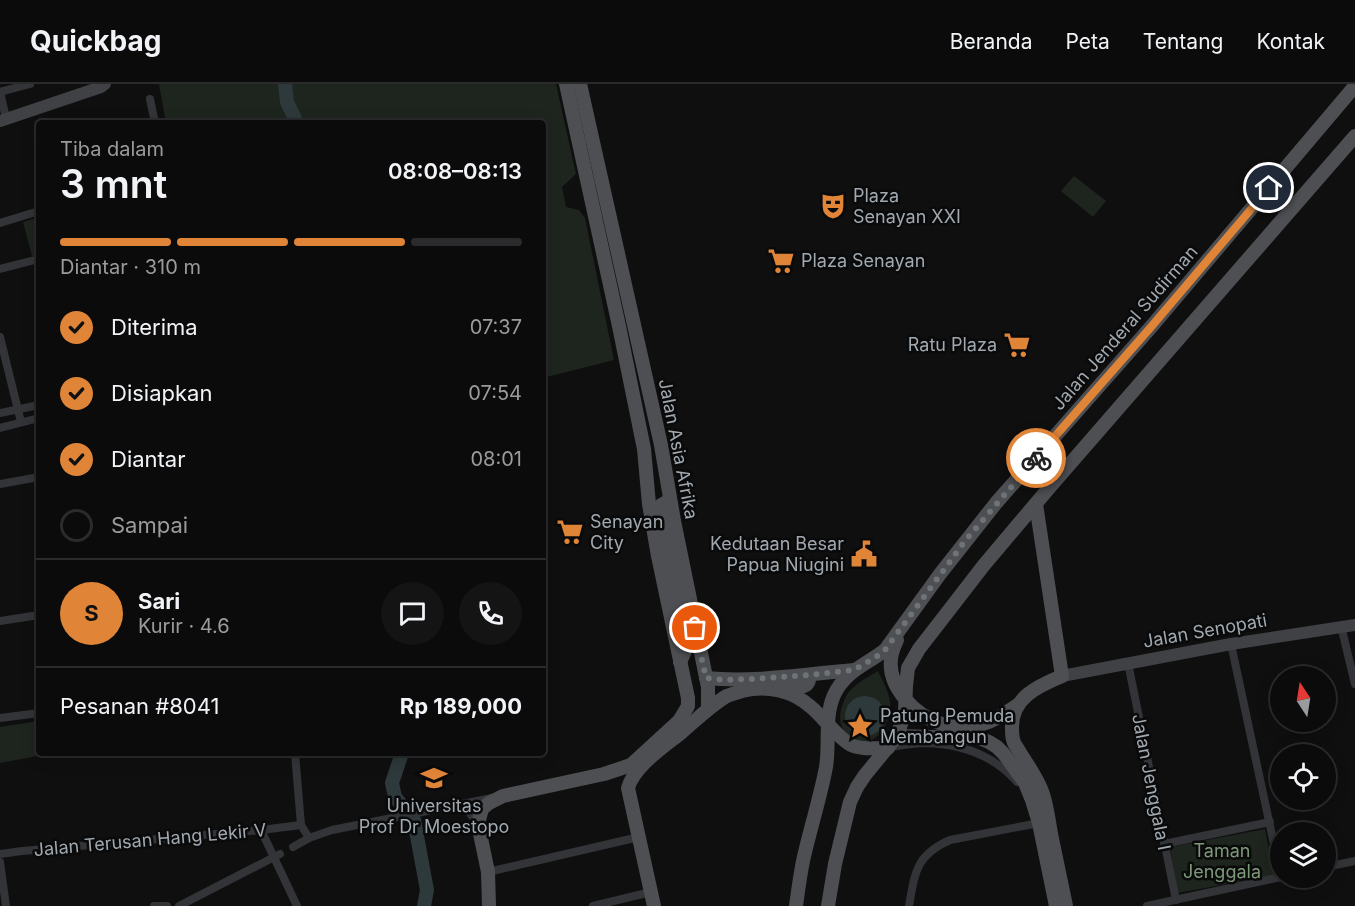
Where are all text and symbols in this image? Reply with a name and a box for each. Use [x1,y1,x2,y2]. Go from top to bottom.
text: Quickbag [30,24,161,58]
text: Beranda [950,29,1032,54]
text: Peta [1065,29,1110,54]
text: Tentang [1143,29,1223,54]
text: Kontak [1256,29,1325,54]
text: Tiba dalam [60,137,164,161]
text: 08:08–08:13 [388,158,522,184]
text: 3 mnt [60,160,167,207]
pin [1243,162,1294,213]
icon: home [1252,171,1285,204]
place label: Plaza Senayan XXI [853,185,961,227]
theatre icon: Plaza Senayan XXI [818,191,848,221]
street label: Jalan Jenderal Sudirman [1048,241,1202,414]
supermarket icon: Plaza Senayan [766,246,796,276]
place label: Plaza Senayan [801,250,925,271]
text: Diantar · 310 m [60,255,201,279]
icon: check [60,311,93,344]
text: Diterima [111,314,198,340]
text: 07:37 [470,315,522,339]
supermarket icon: Ratu Plaza [1002,330,1032,360]
place label: Ratu Plaza [908,334,997,355]
icon: check [60,377,93,410]
street label: Jalan Asia Afrika [655,377,702,521]
text: Disiapkan [111,380,212,406]
text: 07:54 [468,381,522,405]
courier [1006,428,1066,488]
icon: bike [1020,442,1053,475]
icon: check [60,443,93,476]
text: Diantar [111,446,186,472]
text: 08:01 [470,447,522,471]
place label: Senayan City [590,511,663,553]
text: Sampai [111,512,188,538]
supermarket icon: Senayan City [555,517,585,547]
place label: Kedutaan Besar Papua Niugini [710,533,844,575]
public building icon: Kedutaan Besar Papua Niugini [849,539,879,569]
button: chat [381,582,444,645]
button: phone [459,582,522,645]
text: Sari [138,588,180,614]
text: S [84,600,99,626]
pin [669,602,720,653]
street label: Jalan Senopati [1141,609,1269,652]
icon: bag [678,611,711,644]
text: Kurir · 4.6 [138,614,230,638]
north arrow [1270,666,1336,732]
map controls [1270,666,1336,888]
text: Pesanan #8041 [60,693,219,719]
text: Rp 189,000 [400,693,522,719]
place label: Patung Pemuda Membangun [880,705,1014,747]
place icon: Patung Pemuda Membangun [845,711,875,741]
street label: Jalan Jenggala I [1128,712,1175,852]
button: locate [1270,744,1336,810]
school or university icon: Universitas Prof Dr Moestopo [419,763,449,793]
place label: Universitas Prof Dr Moestopo [359,795,509,837]
street label: Jalan Terusan Hang Lekir V [33,819,267,860]
button: layers [1270,822,1336,888]
park label: Taman Jenggala [1183,840,1261,882]

